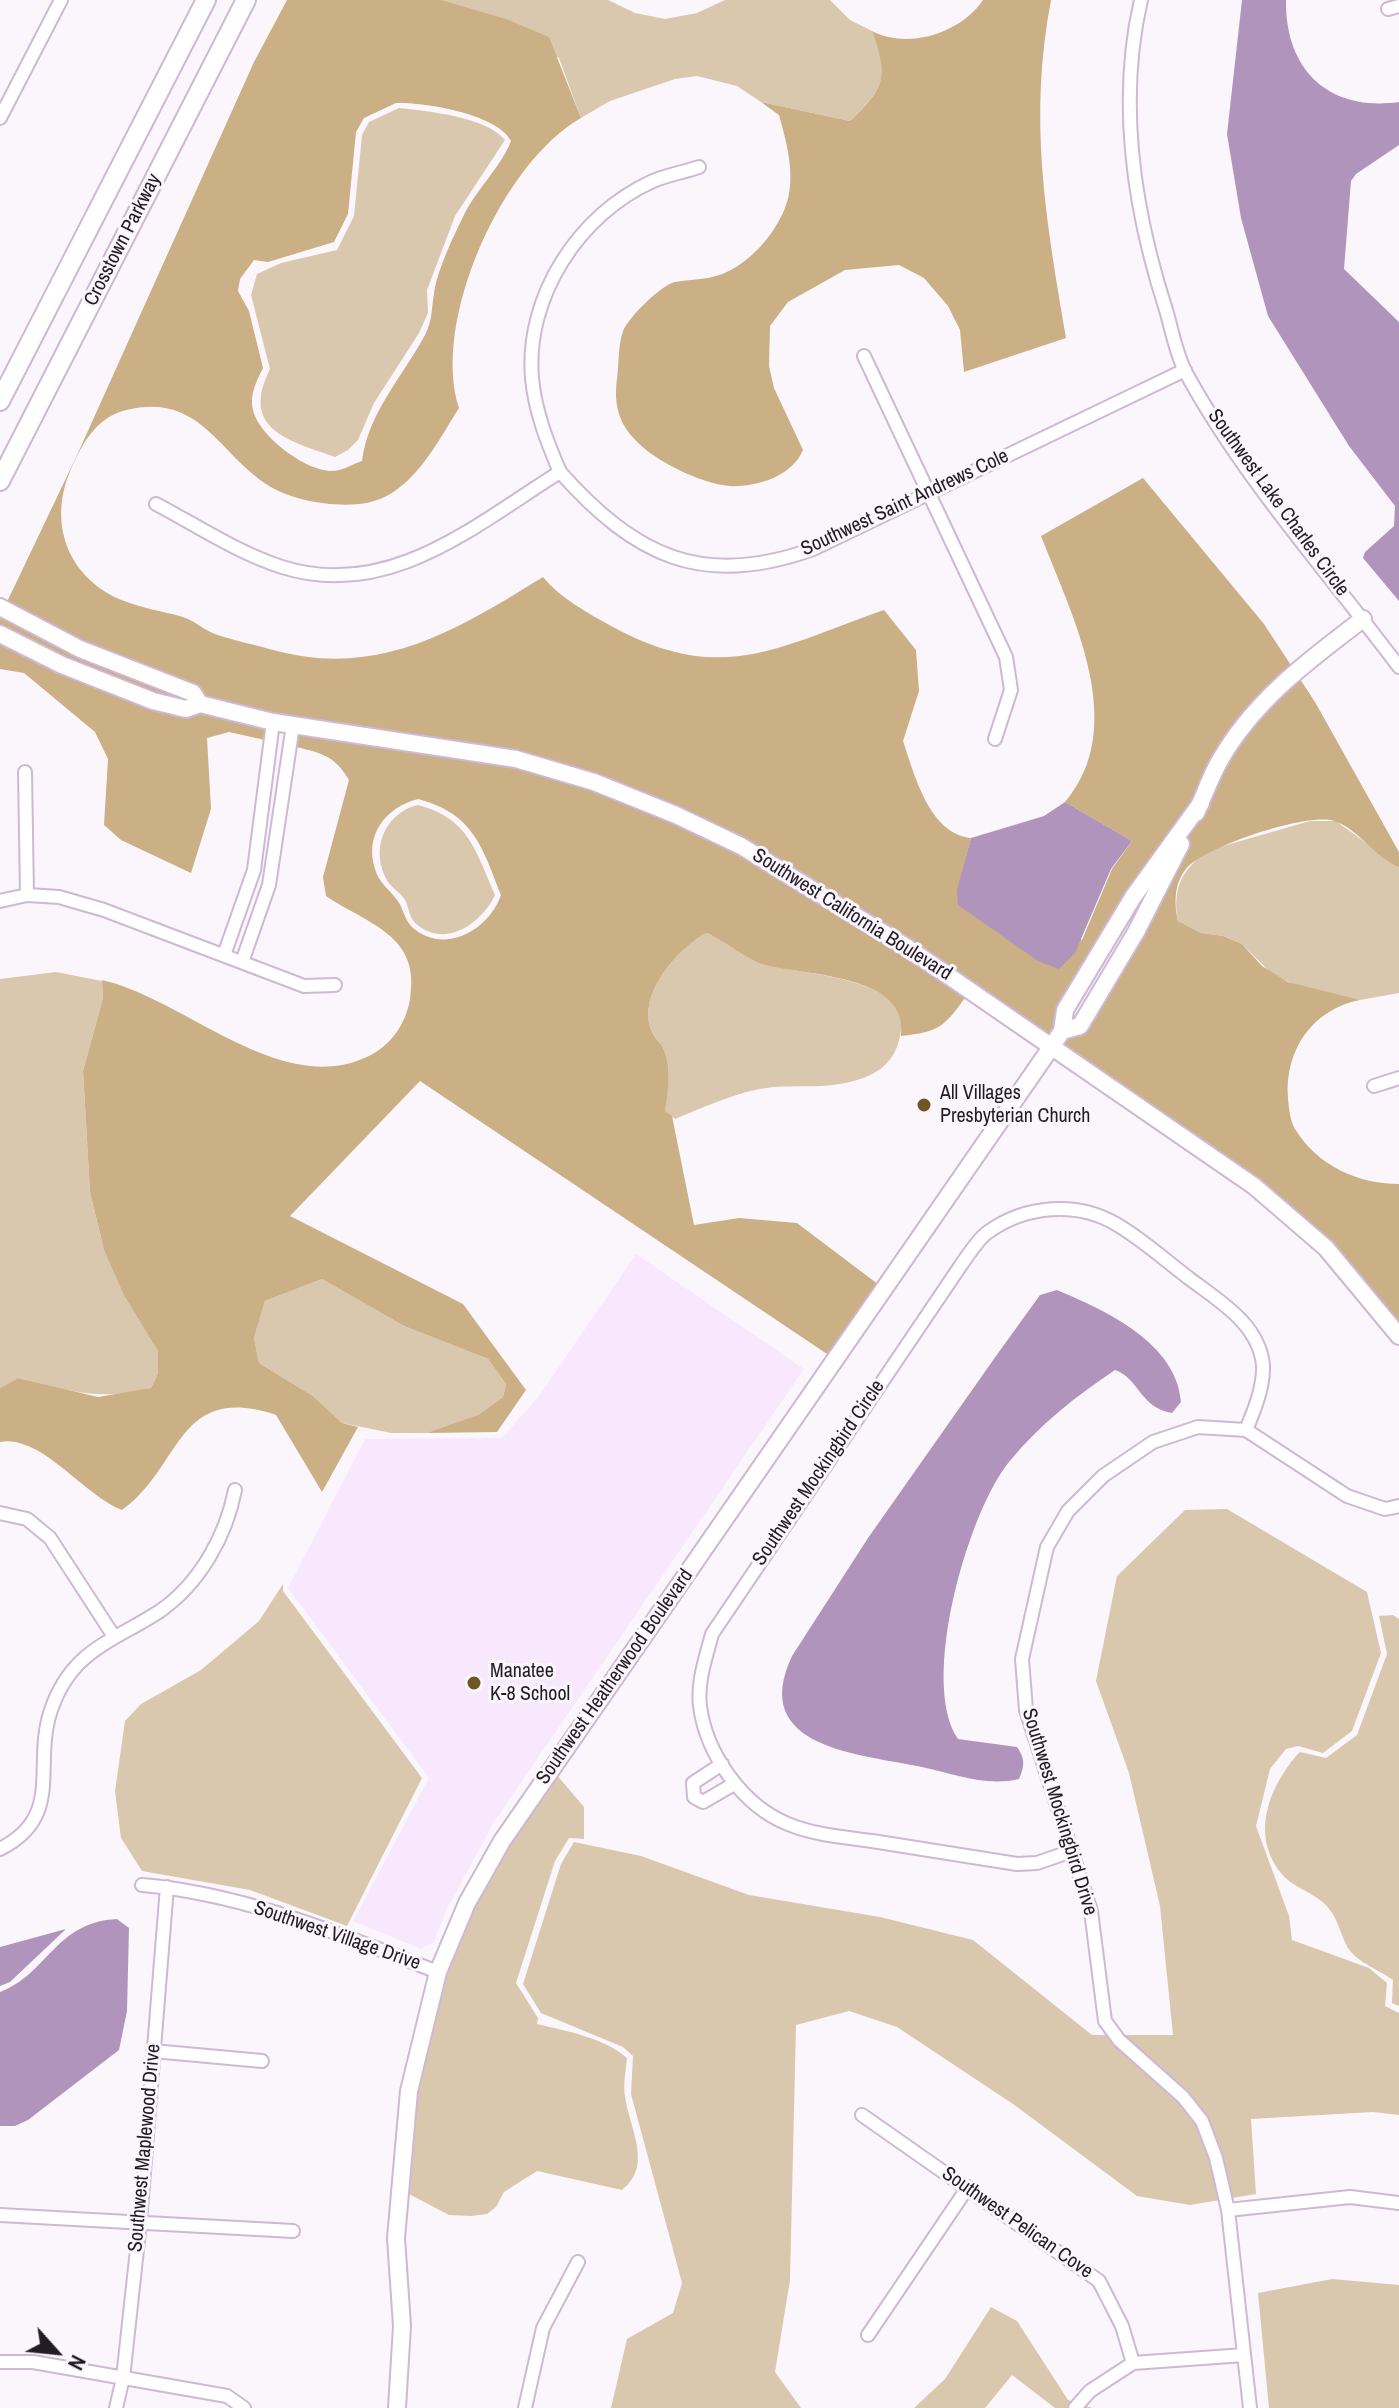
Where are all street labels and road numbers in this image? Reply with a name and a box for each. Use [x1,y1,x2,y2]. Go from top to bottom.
street label: Crosstown Parkway [79,170,167,310]
street label: Southwest Lake Charles Circle [1202,405,1354,601]
street label: Southwest Saint Andrews Cole [797,444,1013,562]
street label: Southwest California Boulevard [748,844,956,986]
street label: Southwest Mockingbird Circle [748,1376,890,1570]
street label: Southwest Heatherwood Boulevard [531,1565,699,1789]
street label: Southwest Mockingbird Drive [1016,1706,1102,1918]
street label: Southwest Village Drive [250,1896,424,1976]
street label: Southwest Maplewood Drive [124,2043,166,2253]
street label: Southwest Pelican Cove [937,2162,1097,2284]

